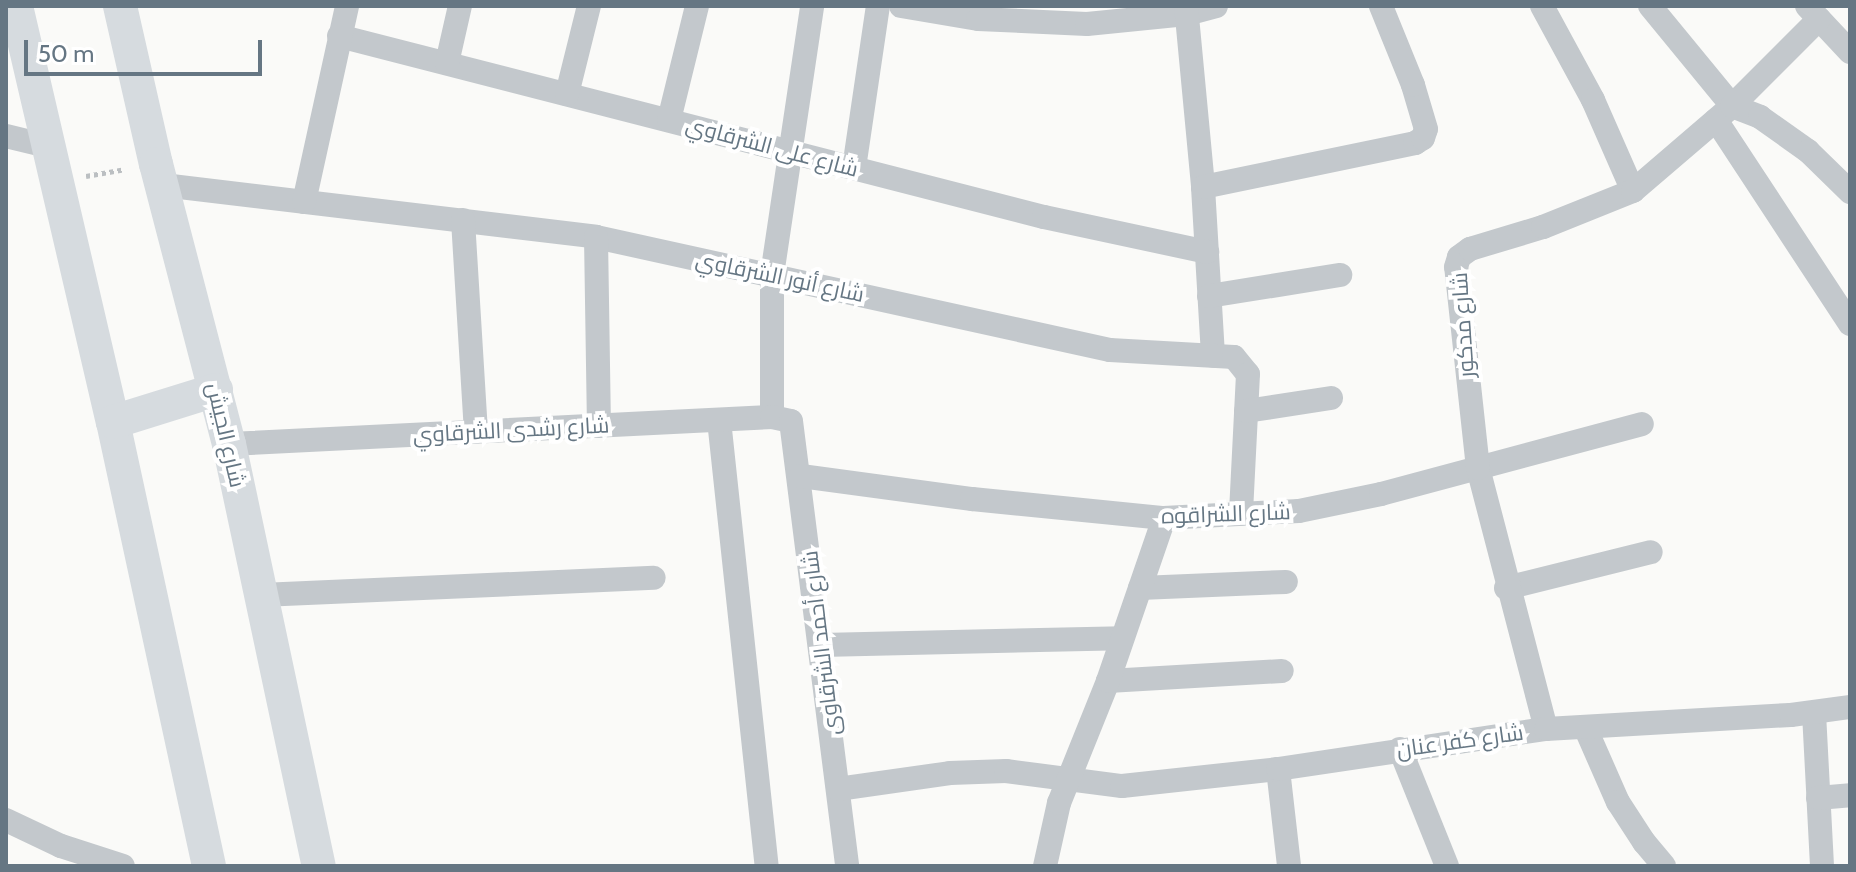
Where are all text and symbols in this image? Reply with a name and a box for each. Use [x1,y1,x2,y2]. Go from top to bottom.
scale bar [28,24,266,74]
text: 50 m [38,39,94,68]
street label: شارع على الشرقاوي [683,111,861,183]
street label: شارع أنور الشرقاوي [693,246,867,308]
street label: شارع مدكور [1446,271,1480,379]
street label: شارع الجيش [201,380,251,490]
street label: شارع رشدى الشرقاوي [412,412,610,448]
street label: شارع الشراقوه [1161,499,1291,529]
street label: شارع أحمد الشرقاوى [797,549,845,737]
street label: شارع كفر عنان [1395,719,1525,763]

